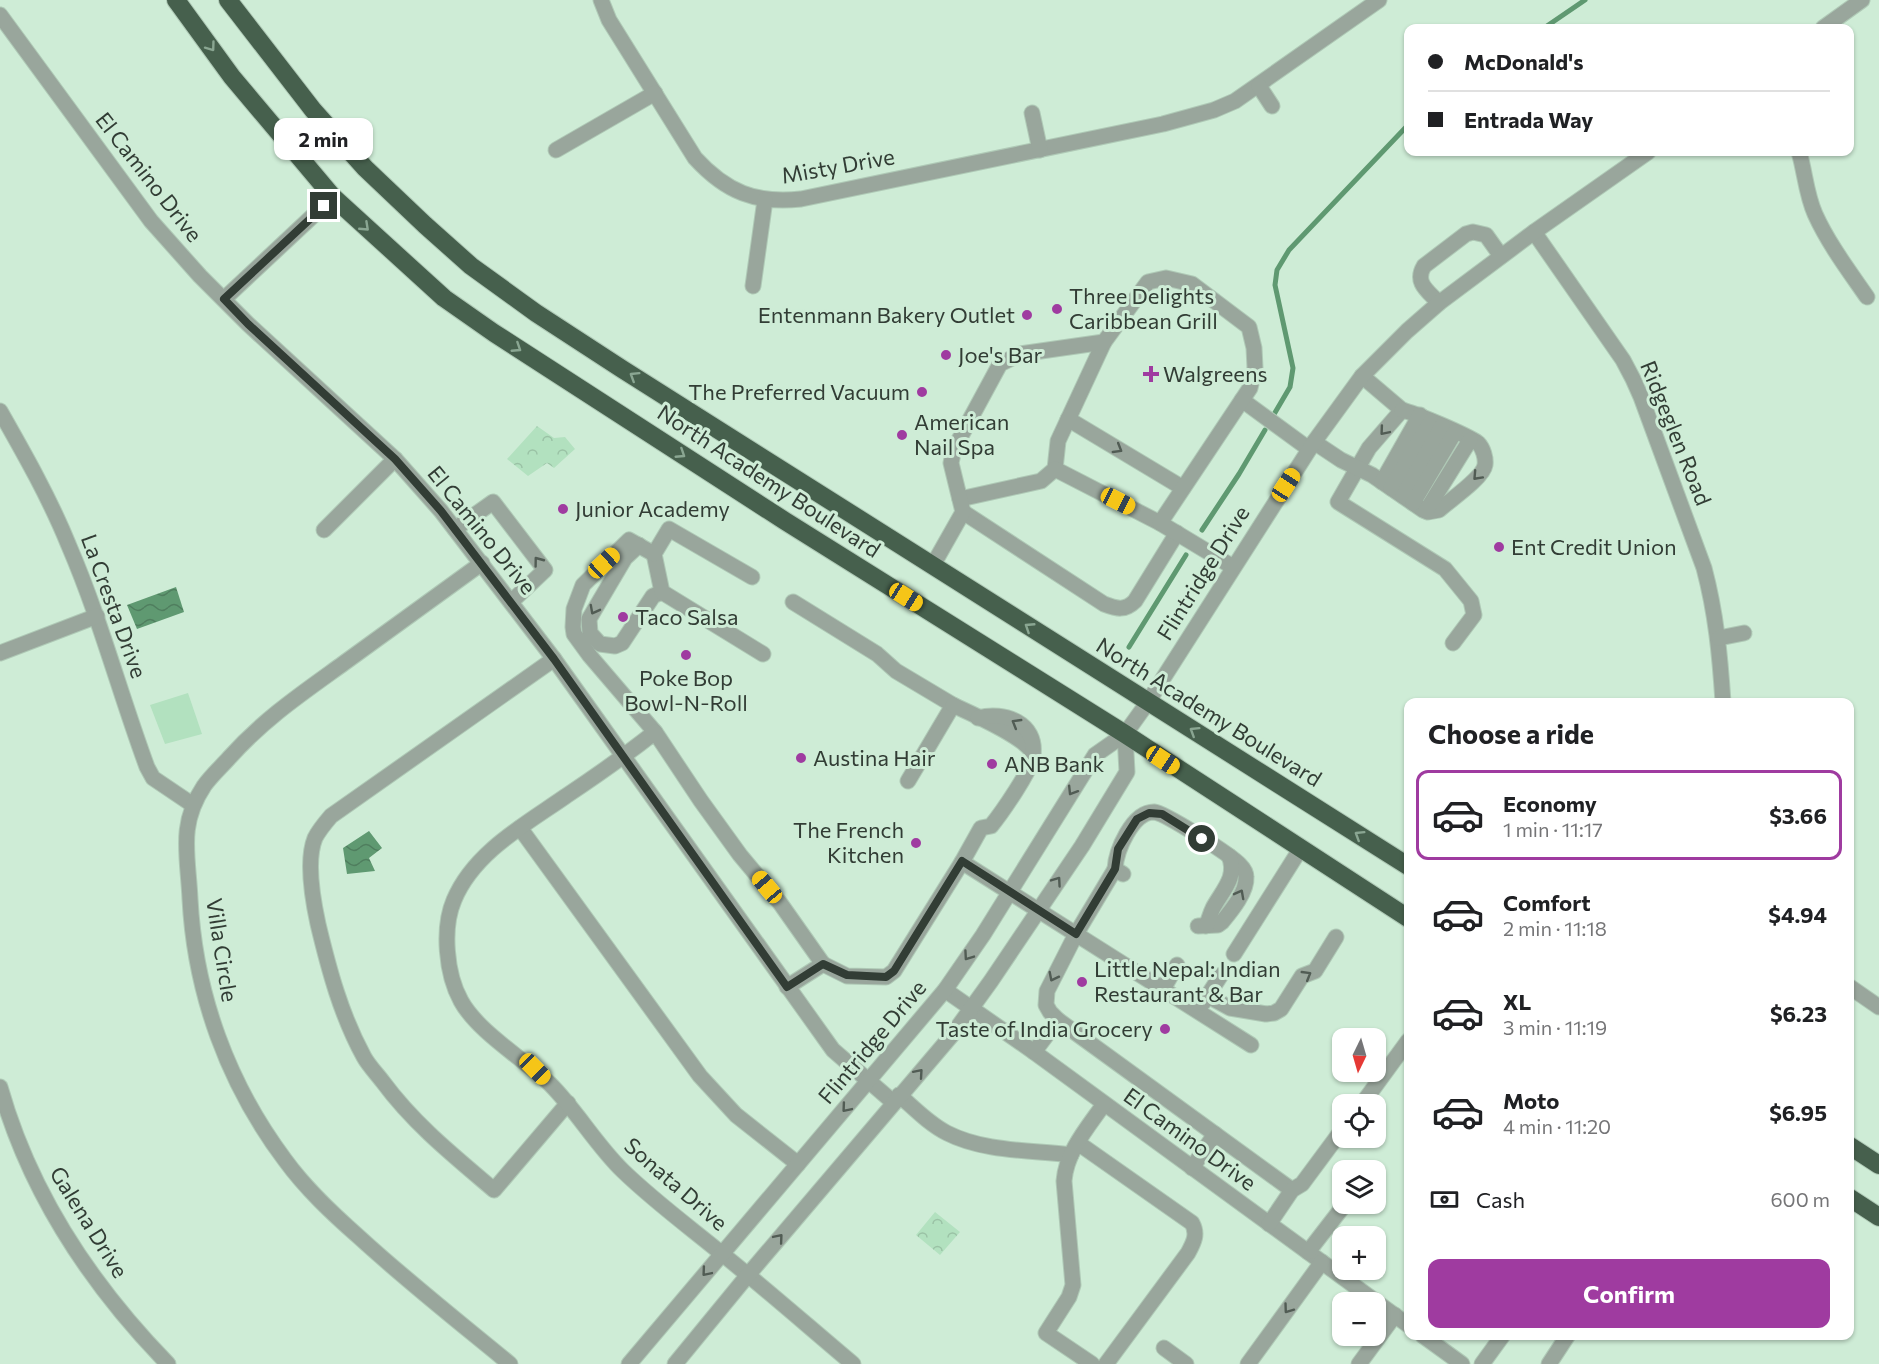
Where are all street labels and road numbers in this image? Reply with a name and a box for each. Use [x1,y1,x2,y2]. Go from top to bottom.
street label: El Camino Drive [90,106,208,247]
street label: Misty Drive [779,142,897,189]
street label: Ridgeglen Road [1635,356,1718,509]
street label: North Academy Boulevard [653,398,886,563]
street label: El Camino Drive [422,460,542,599]
street label: Flintridge Drive [1151,501,1255,645]
street label: La Cresta Drive [76,530,153,682]
street label: North Academy Boulevard [1092,631,1327,792]
street label: Villa Circle [201,896,244,1004]
street label: Flintridge Drive [812,974,931,1109]
street label: El Camino Drive [1119,1081,1262,1196]
street label: Sonata Drive [619,1131,734,1236]
street label: Galena Drive [45,1161,134,1282]

